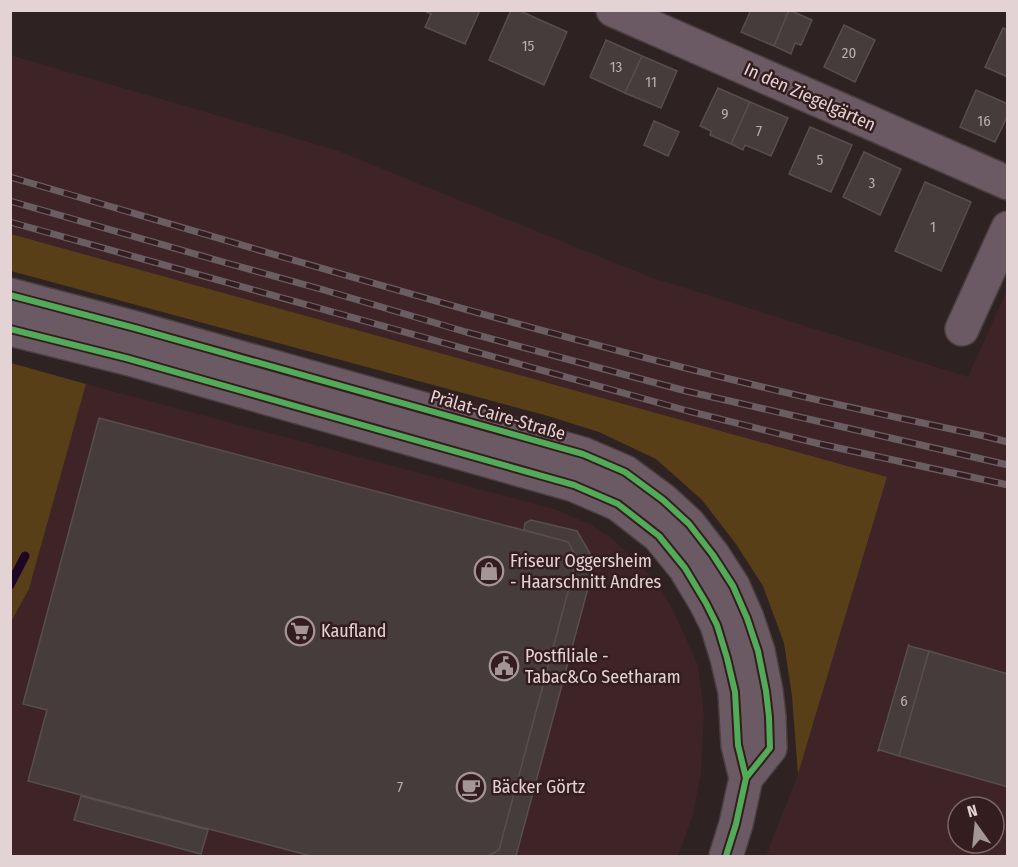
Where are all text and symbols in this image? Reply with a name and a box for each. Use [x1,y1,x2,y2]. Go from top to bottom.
house number: 15 [522,37,534,55]
house number: 20 [842,44,856,62]
house number: 13 [610,58,623,76]
street label: In den Ziegelgärten [741,58,879,136]
house number: 11 [645,73,657,91]
house number: 9 [721,105,729,123]
house number: 16 [977,112,991,130]
house number: 7 [756,122,762,140]
house number: 5 [817,151,824,169]
house number: 3 [869,174,876,192]
house number: 1 [930,218,936,236]
street label: Prälat-Caire-Straße [428,385,568,445]
place label: Friseur Oggersheim - Haarschnitt Andres [510,550,662,593]
shop icon: Friseur Oggersheim - Haarschnitt Andres [473,555,505,587]
supermarket icon: Kaufland [284,615,316,647]
place label: Kaufland [321,620,386,642]
place label: Postfiliale - Tabac&Co Seetharam [525,645,681,688]
public building icon: Postfiliale - Tabac&Co Seetharam [488,650,520,682]
house number: 6 [900,692,908,710]
cafe icon: Bäcker Görtz [455,771,487,803]
place label: Bäcker Görtz [492,776,585,798]
house number: 7 [397,778,403,796]
north arrow [946,795,1006,855]
text: N [965,801,979,821]

